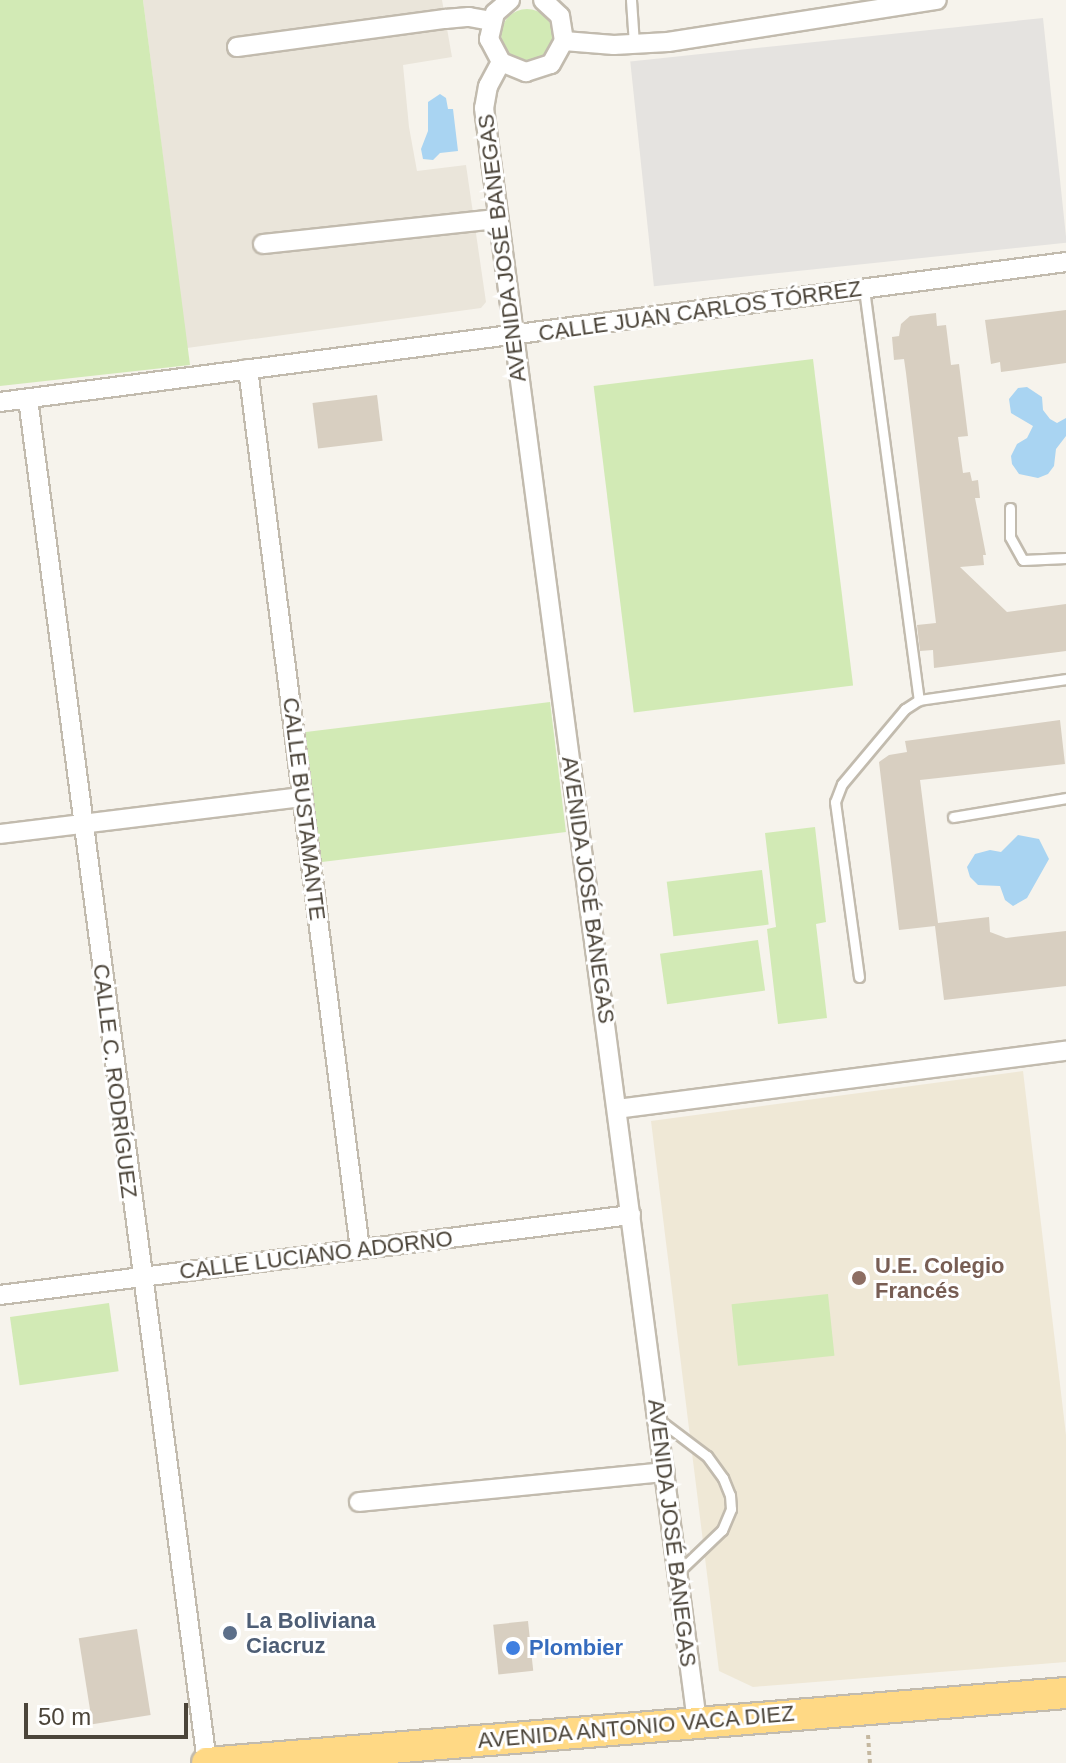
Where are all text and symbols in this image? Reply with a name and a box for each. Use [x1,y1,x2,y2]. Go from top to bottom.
street label: AVENIDA JOSÉ BANEGAS [472,112,532,384]
street label: CALLE JUAN CARLOS TÓRREZ [537,275,863,347]
street label: CALLE BUSTAMANTE [277,696,331,922]
street label: AVENIDA JOSÉ BANEGAS [556,754,620,1026]
street label: CALLE C. RODRÍGUEZ [88,962,142,1200]
street label: CALLE LUCIANO ADORNO [177,1225,455,1285]
place label: U.E. Colegio Francés [875,1252,1005,1304]
marker: U.E. Colegio Francés [850,1269,868,1287]
street label: AVENIDA JOSÉ BANEGAS [642,1397,702,1669]
place label: La Boliviana Ciacruz [246,1607,376,1658]
marker: La Boliviana Ciacruz [221,1624,239,1642]
place label: Plombier [529,1635,623,1661]
marker: Plombier [504,1639,522,1657]
scale bar [28,1687,192,1737]
street label: AVENIDA ANTONIO VACA DIEZ [475,1700,797,1754]
text: 50 m [38,1703,91,1730]

